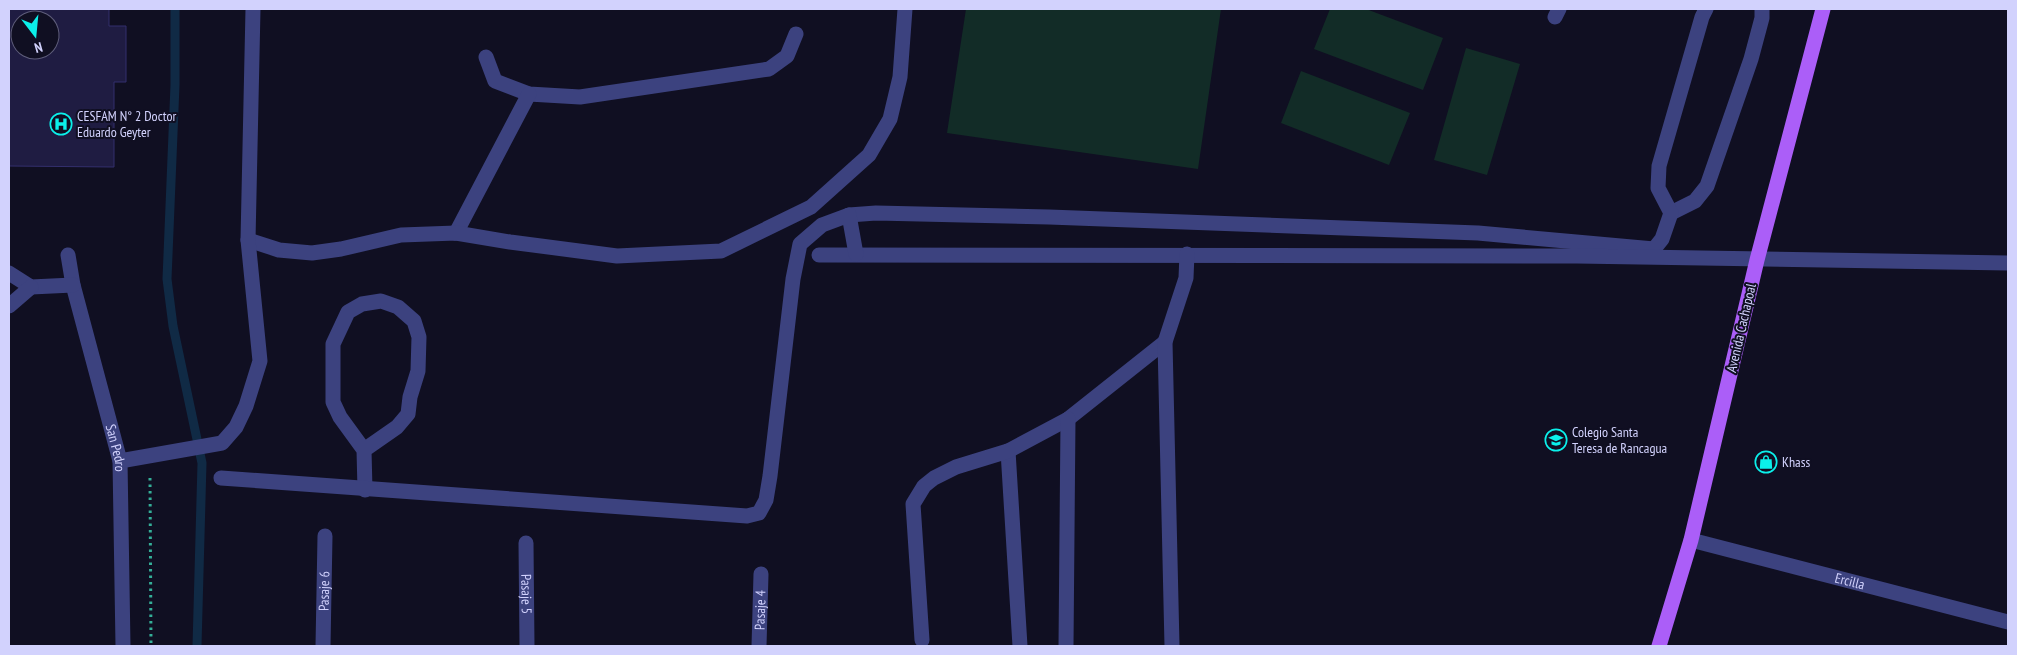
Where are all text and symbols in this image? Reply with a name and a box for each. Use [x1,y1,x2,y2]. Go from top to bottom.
north arrow [10,10,60,60]
text: N [32,38,45,57]
place label: CESFAM N° 2 Doctor Eduardo Geyter [77,107,176,141]
hospital icon: CESFAM N° 2 Doctor Eduardo Geyter [49,112,73,136]
street label: Avenida Cachapoal [1722,281,1760,374]
street label: San Pedro [102,422,129,472]
place label: Colegio Santa Teresa de Rancagua [1572,423,1667,457]
school or university icon: Colegio Santa Teresa de Rancagua [1544,428,1568,452]
shop icon: Khass [1754,450,1778,474]
place label: Khass [1782,453,1810,471]
street label: Ercilla [1833,569,1867,594]
street label: Pasaje 6 [315,571,333,611]
street label: Pasaje 5 [517,574,536,614]
street label: Pasaje 4 [750,589,770,630]

